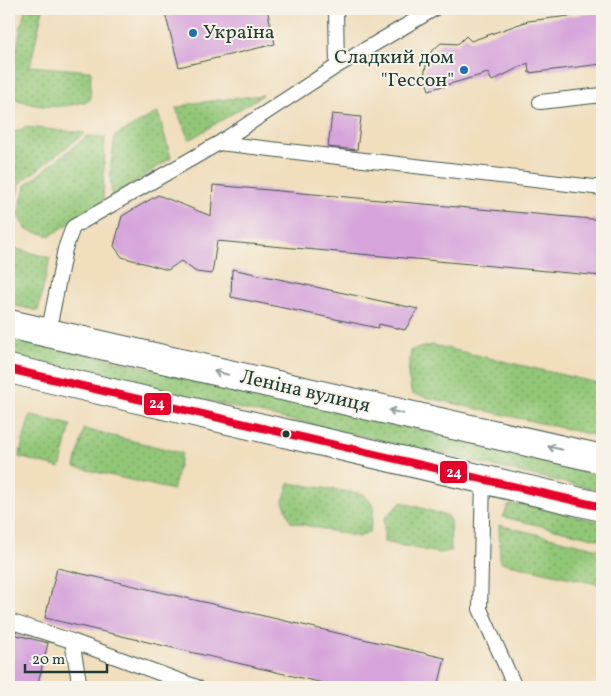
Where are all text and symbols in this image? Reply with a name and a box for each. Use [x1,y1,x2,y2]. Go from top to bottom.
place label: Україна [203,19,275,47]
marker: Україна [187,27,199,39]
place label: Сладкий дом "Гессон" [334,44,454,95]
marker: Сладкий дом "Гессон" [458,64,470,76]
street label: Леніна вулиця [237,363,373,421]
one-way arrow [213,367,229,377]
line badge: 24 [143,392,172,416]
text: 24 [149,395,165,414]
one-way arrow [389,407,405,416]
unlabelled marker [281,429,291,439]
one-way arrow [547,443,563,452]
line badge: 24 [439,460,468,484]
text: 24 [446,464,462,483]
scale bar [25,641,108,673]
text: 20 m [32,650,65,671]

